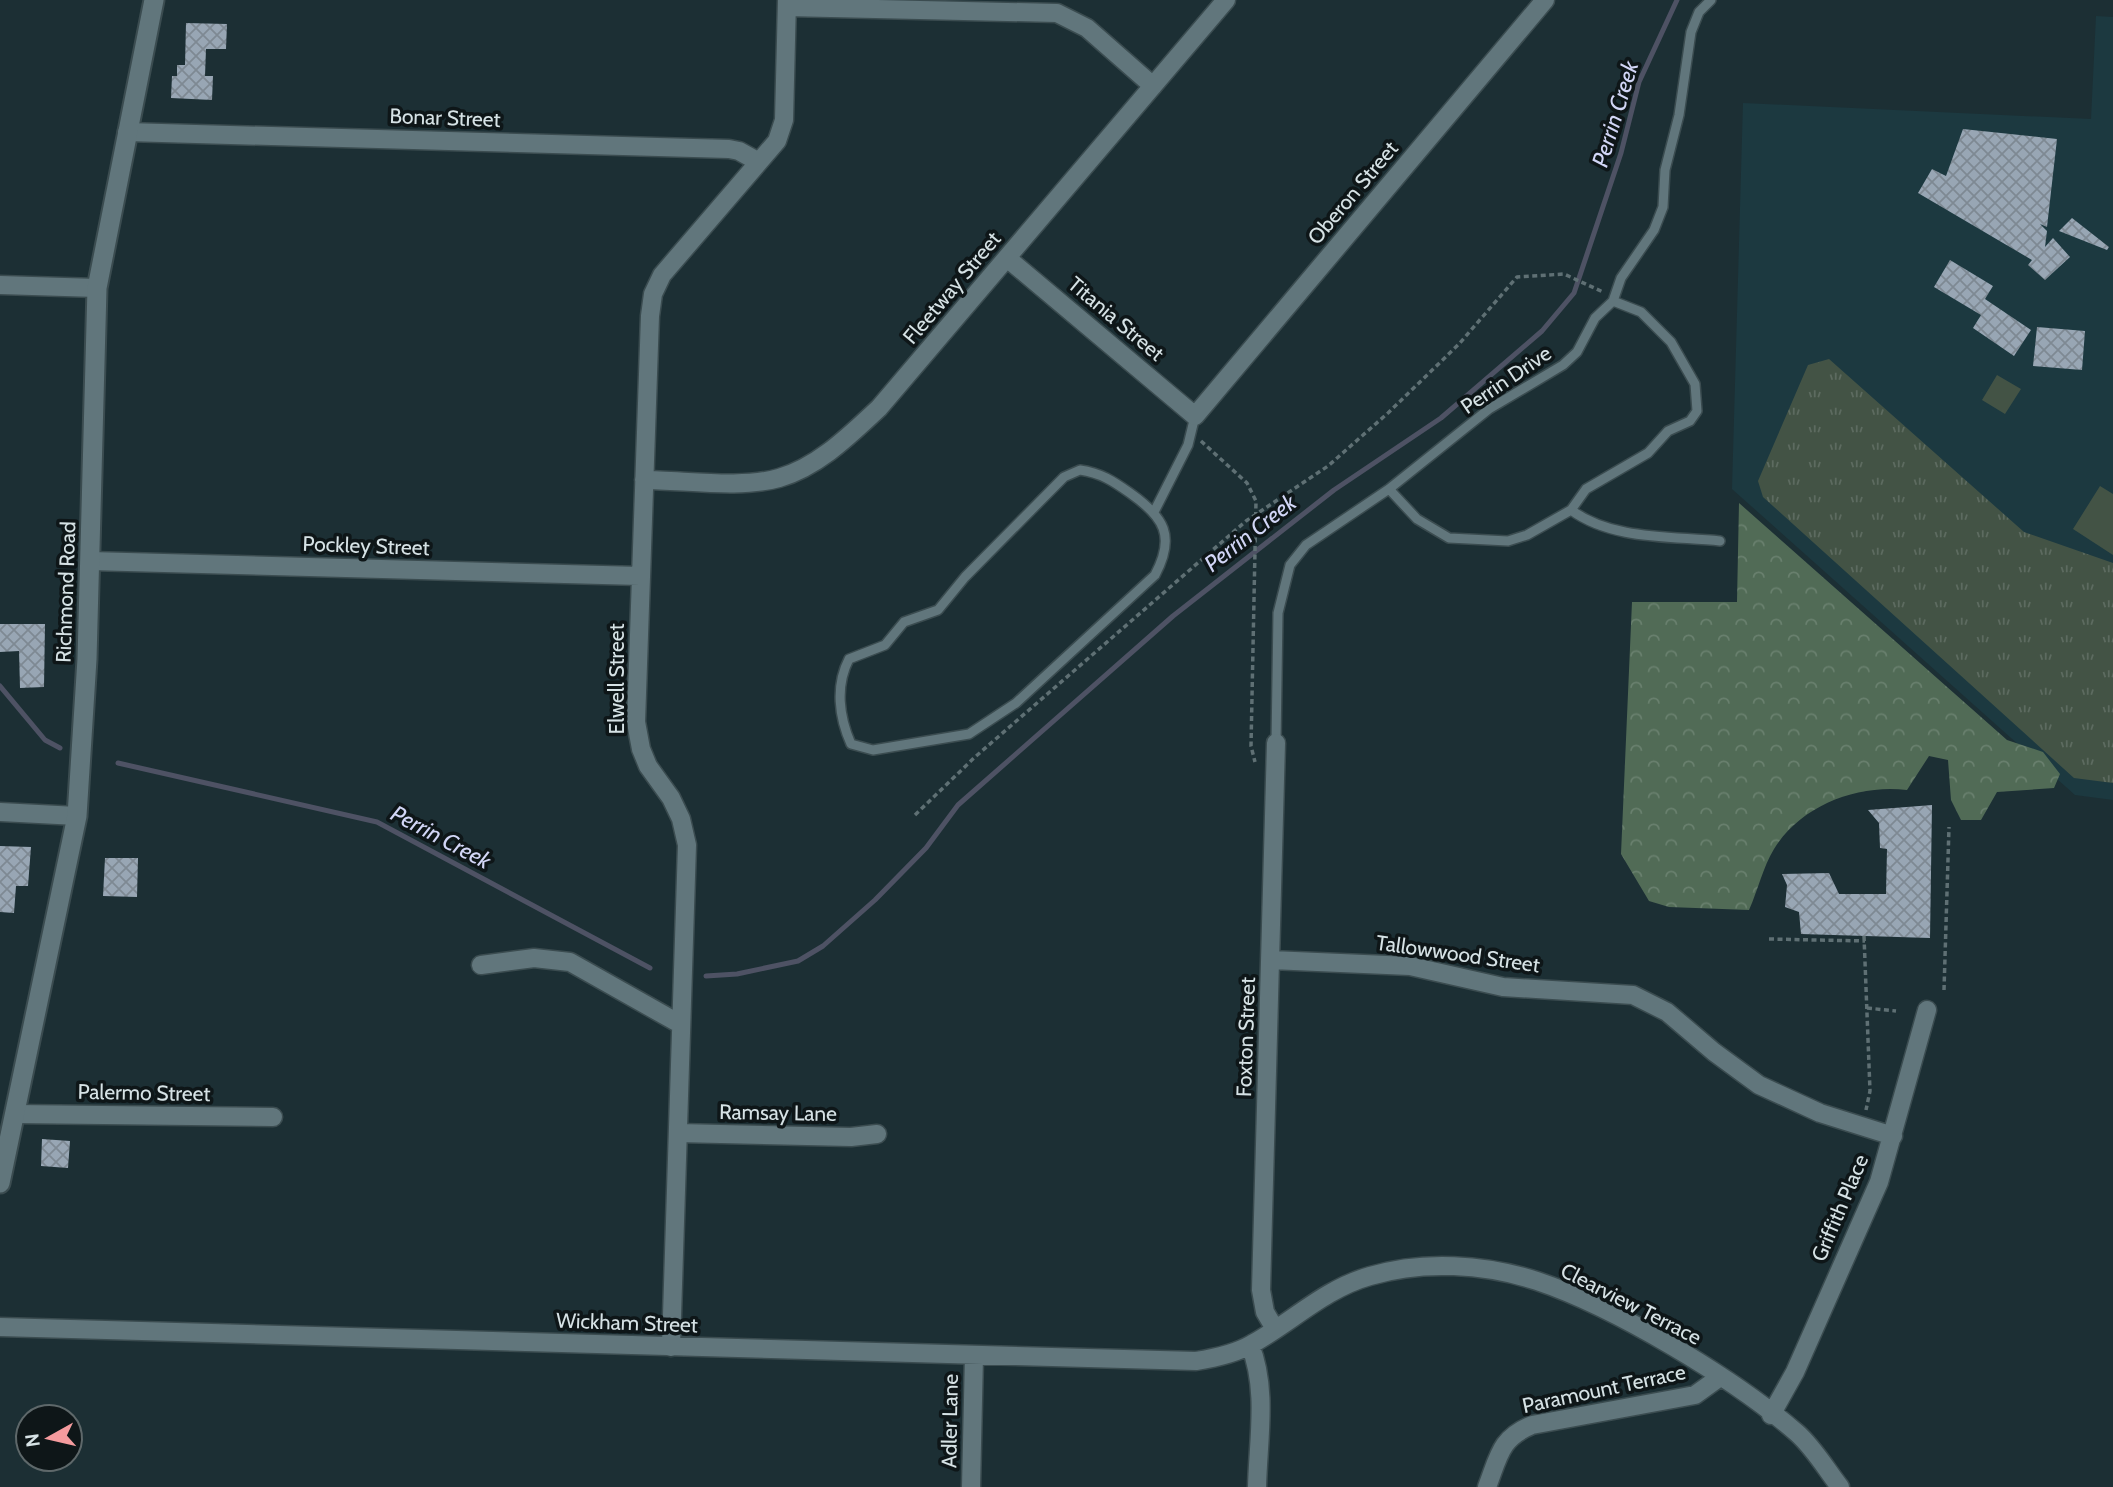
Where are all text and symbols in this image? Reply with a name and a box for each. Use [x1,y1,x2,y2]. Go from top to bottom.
water label: Perrin Creek [1586,57,1645,170]
street label: Bonar Street [389,103,501,132]
street label: Oberon Street [1302,136,1403,249]
street label: Fleetway Street [898,227,1006,349]
street label: Titania Street [1063,271,1169,366]
street label: Perrin Drive [1456,340,1556,419]
water label: Perrin Creek [1198,488,1302,578]
street label: Richmond Road [51,521,80,663]
street label: Pockley Street [302,531,430,560]
street label: Elwell Street [604,624,629,734]
water label: Perrin Creek [386,799,497,876]
street label: Tallowwood Street [1375,930,1542,977]
street label: Foxton Street [1231,977,1260,1097]
street label: Palermo Street [77,1079,211,1106]
street label: Ramsay Lane [719,1099,837,1126]
street label: Griffith Place [1806,1150,1873,1265]
street label: Clearview Terrace [1557,1257,1706,1350]
street label: Wickham Street [556,1308,698,1337]
street label: Paramount Terrace [1520,1359,1688,1418]
street label: Adler Lane [936,1373,963,1468]
north arrow [14,1403,84,1473]
text: N [20,1432,45,1449]

